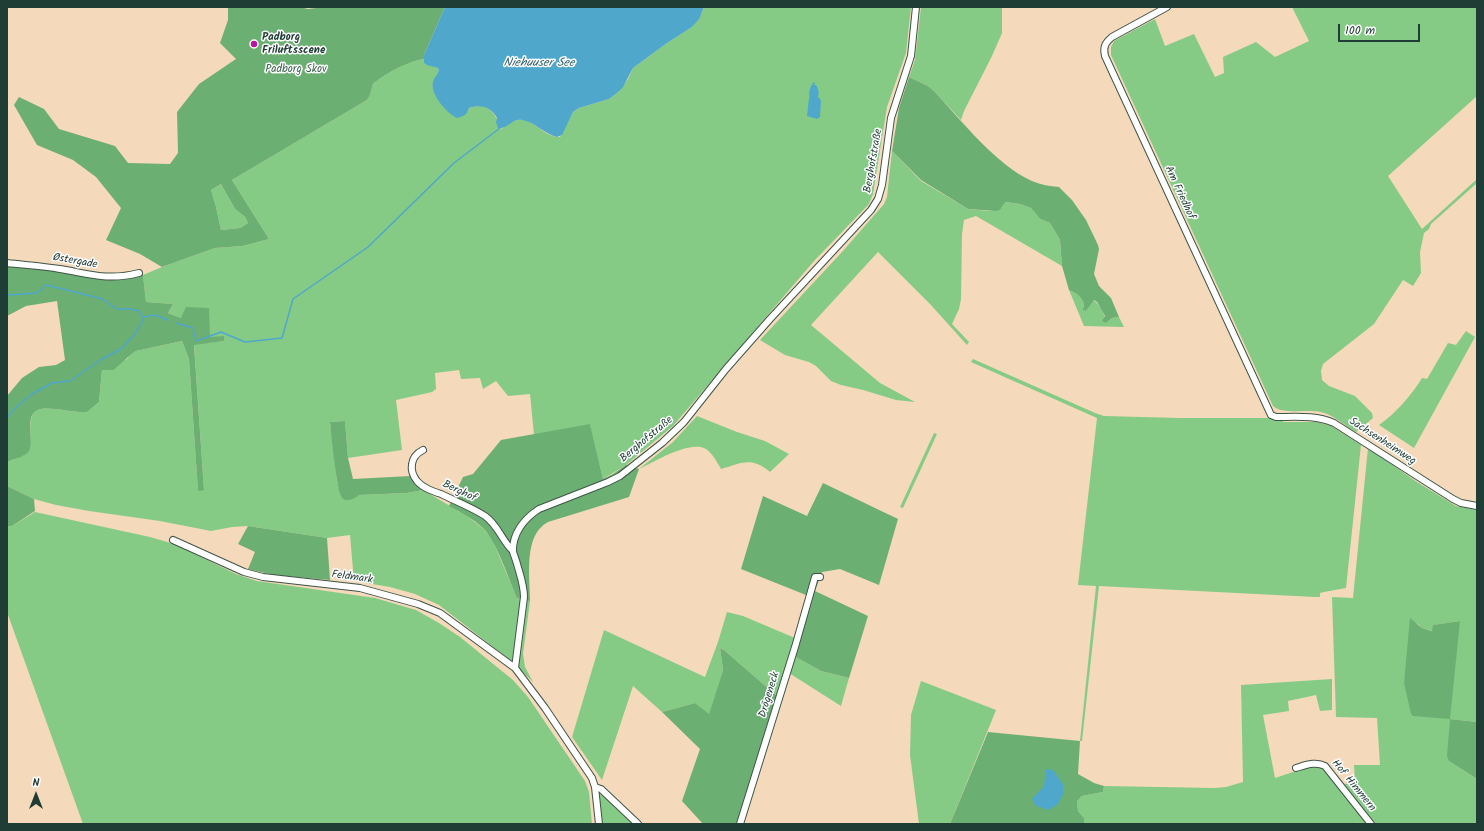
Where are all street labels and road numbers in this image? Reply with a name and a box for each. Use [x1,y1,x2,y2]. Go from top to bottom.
street label: Berghofstraße [862,128,886,194]
street label: Am Friedhof [1161,164,1197,222]
street label: Østergade [52,252,98,272]
street label: Berghofstraße [618,414,676,466]
street label: Sachsenheimweg [1346,415,1418,469]
street label: Berghof [440,478,478,506]
street label: Feldmark [330,569,374,587]
street label: Drögeneck [757,671,783,719]
street label: Hof Himmern [1328,757,1378,815]

